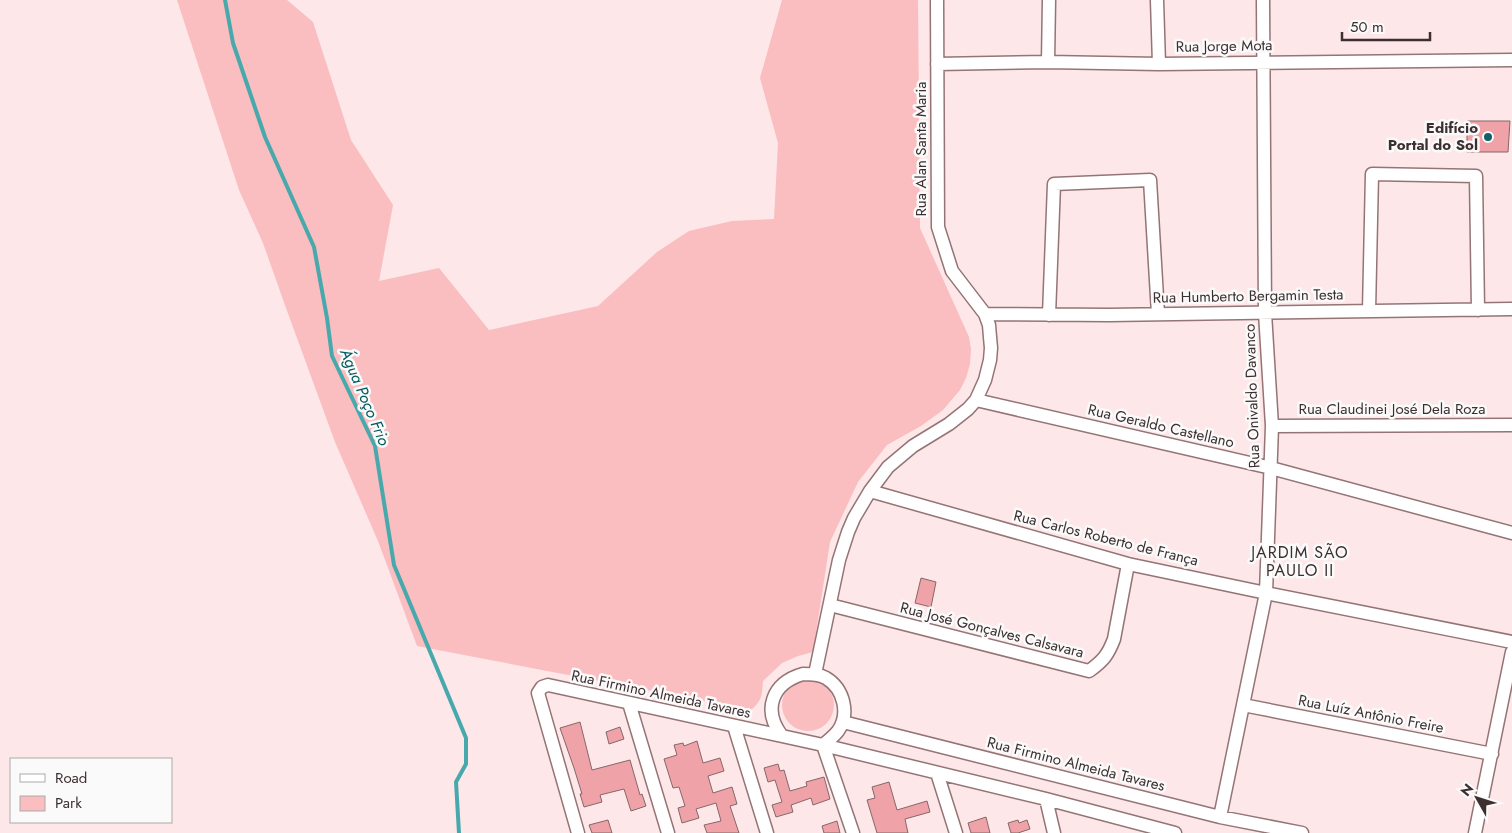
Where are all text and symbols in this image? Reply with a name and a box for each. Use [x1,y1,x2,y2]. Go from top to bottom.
scale bar [1342,10,1430,42]
text: 50 m [1350,16,1384,38]
street label: Rua Jorge Mota [1175,34,1273,58]
street label: Rua Alan Santa Maria [910,81,932,217]
place label: Edifício Portal do Sol [1388,117,1478,156]
marker: Edifício Portal do Sol [1482,131,1494,143]
street label: Rua Humberto Bergamin Testa [1152,283,1344,309]
street label: Rua Onivaldo Davanco [1238,323,1266,469]
water label: Água Poço Frio [334,344,396,450]
street label: Rua Geraldo Castellano [1086,398,1236,454]
street label: Rua Claudinei José Dela Roza [1299,398,1485,420]
street label: Rua Carlos Roberto de França [1011,504,1201,572]
district label: JARDIM SÃO PAULO II [1249,541,1349,582]
street label: Rua José Gonçalves Calsavara [898,597,1086,663]
street label: Rua Firmino Almeida Tavares [569,664,753,724]
street label: Rua Luíz Antônio Freire [1296,689,1446,739]
street label: Rua Firmino Almeida Tavares [985,731,1167,797]
legend [10,758,172,823]
text: Road [55,767,87,789]
north arrow [1452,773,1502,823]
text: N [1456,779,1478,800]
text: Park [55,792,82,814]

